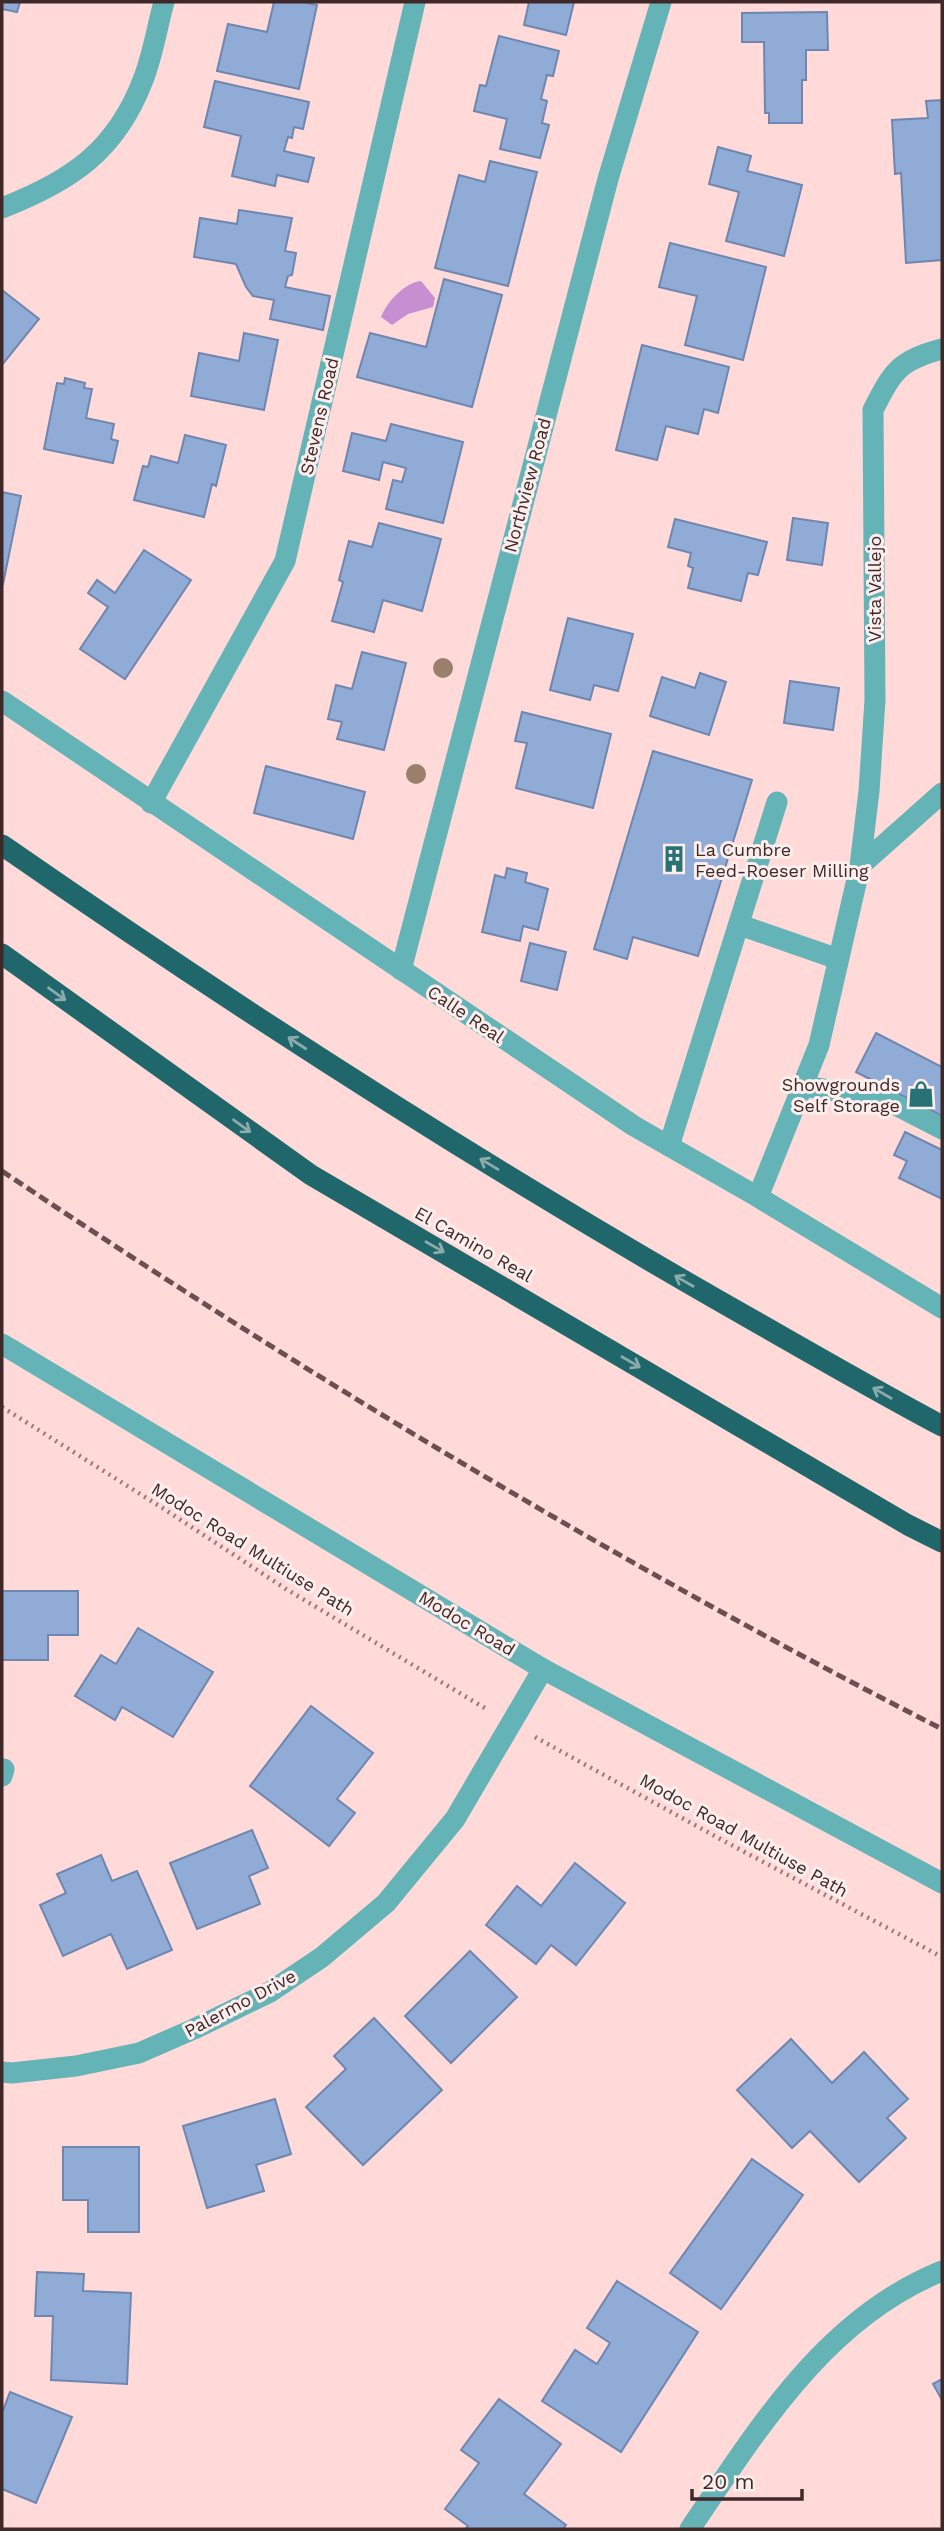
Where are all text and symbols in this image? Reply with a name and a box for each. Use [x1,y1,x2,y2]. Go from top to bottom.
street label: Stevens Road [295,355,343,477]
street label: Northview Road [499,416,555,554]
street label: Vista Vallejo [864,536,885,642]
place label: La Cumbre Feed-Roeser Milling [695,839,869,881]
building icon: La Cumbre Feed-Roeser Milling [659,844,689,874]
street label: Calle Real [424,981,509,1048]
one-way arrow [47,987,66,1001]
one-way arrow [288,1036,307,1050]
place label: Showgrounds Self Storage [782,1074,900,1116]
shop icon: Showgrounds Self Storage [906,1079,936,1109]
one-way arrow [233,1118,252,1133]
one-way arrow [480,1157,500,1171]
street label: El Camino Real [411,1202,537,1287]
one-way arrow [424,1241,444,1255]
one-way arrow [675,1274,695,1288]
one-way arrow [620,1356,640,1370]
one-way arrow [873,1386,893,1400]
street label: Modoc Road Multiuse Path [148,1478,358,1620]
street label: Modoc Road [415,1586,519,1660]
street label: Modoc Road Multiuse Path [636,1769,852,1901]
street label: Palermo Drive [181,1965,299,2041]
scale bar [692,2458,802,2502]
text: 20 m [702,2469,754,2494]

